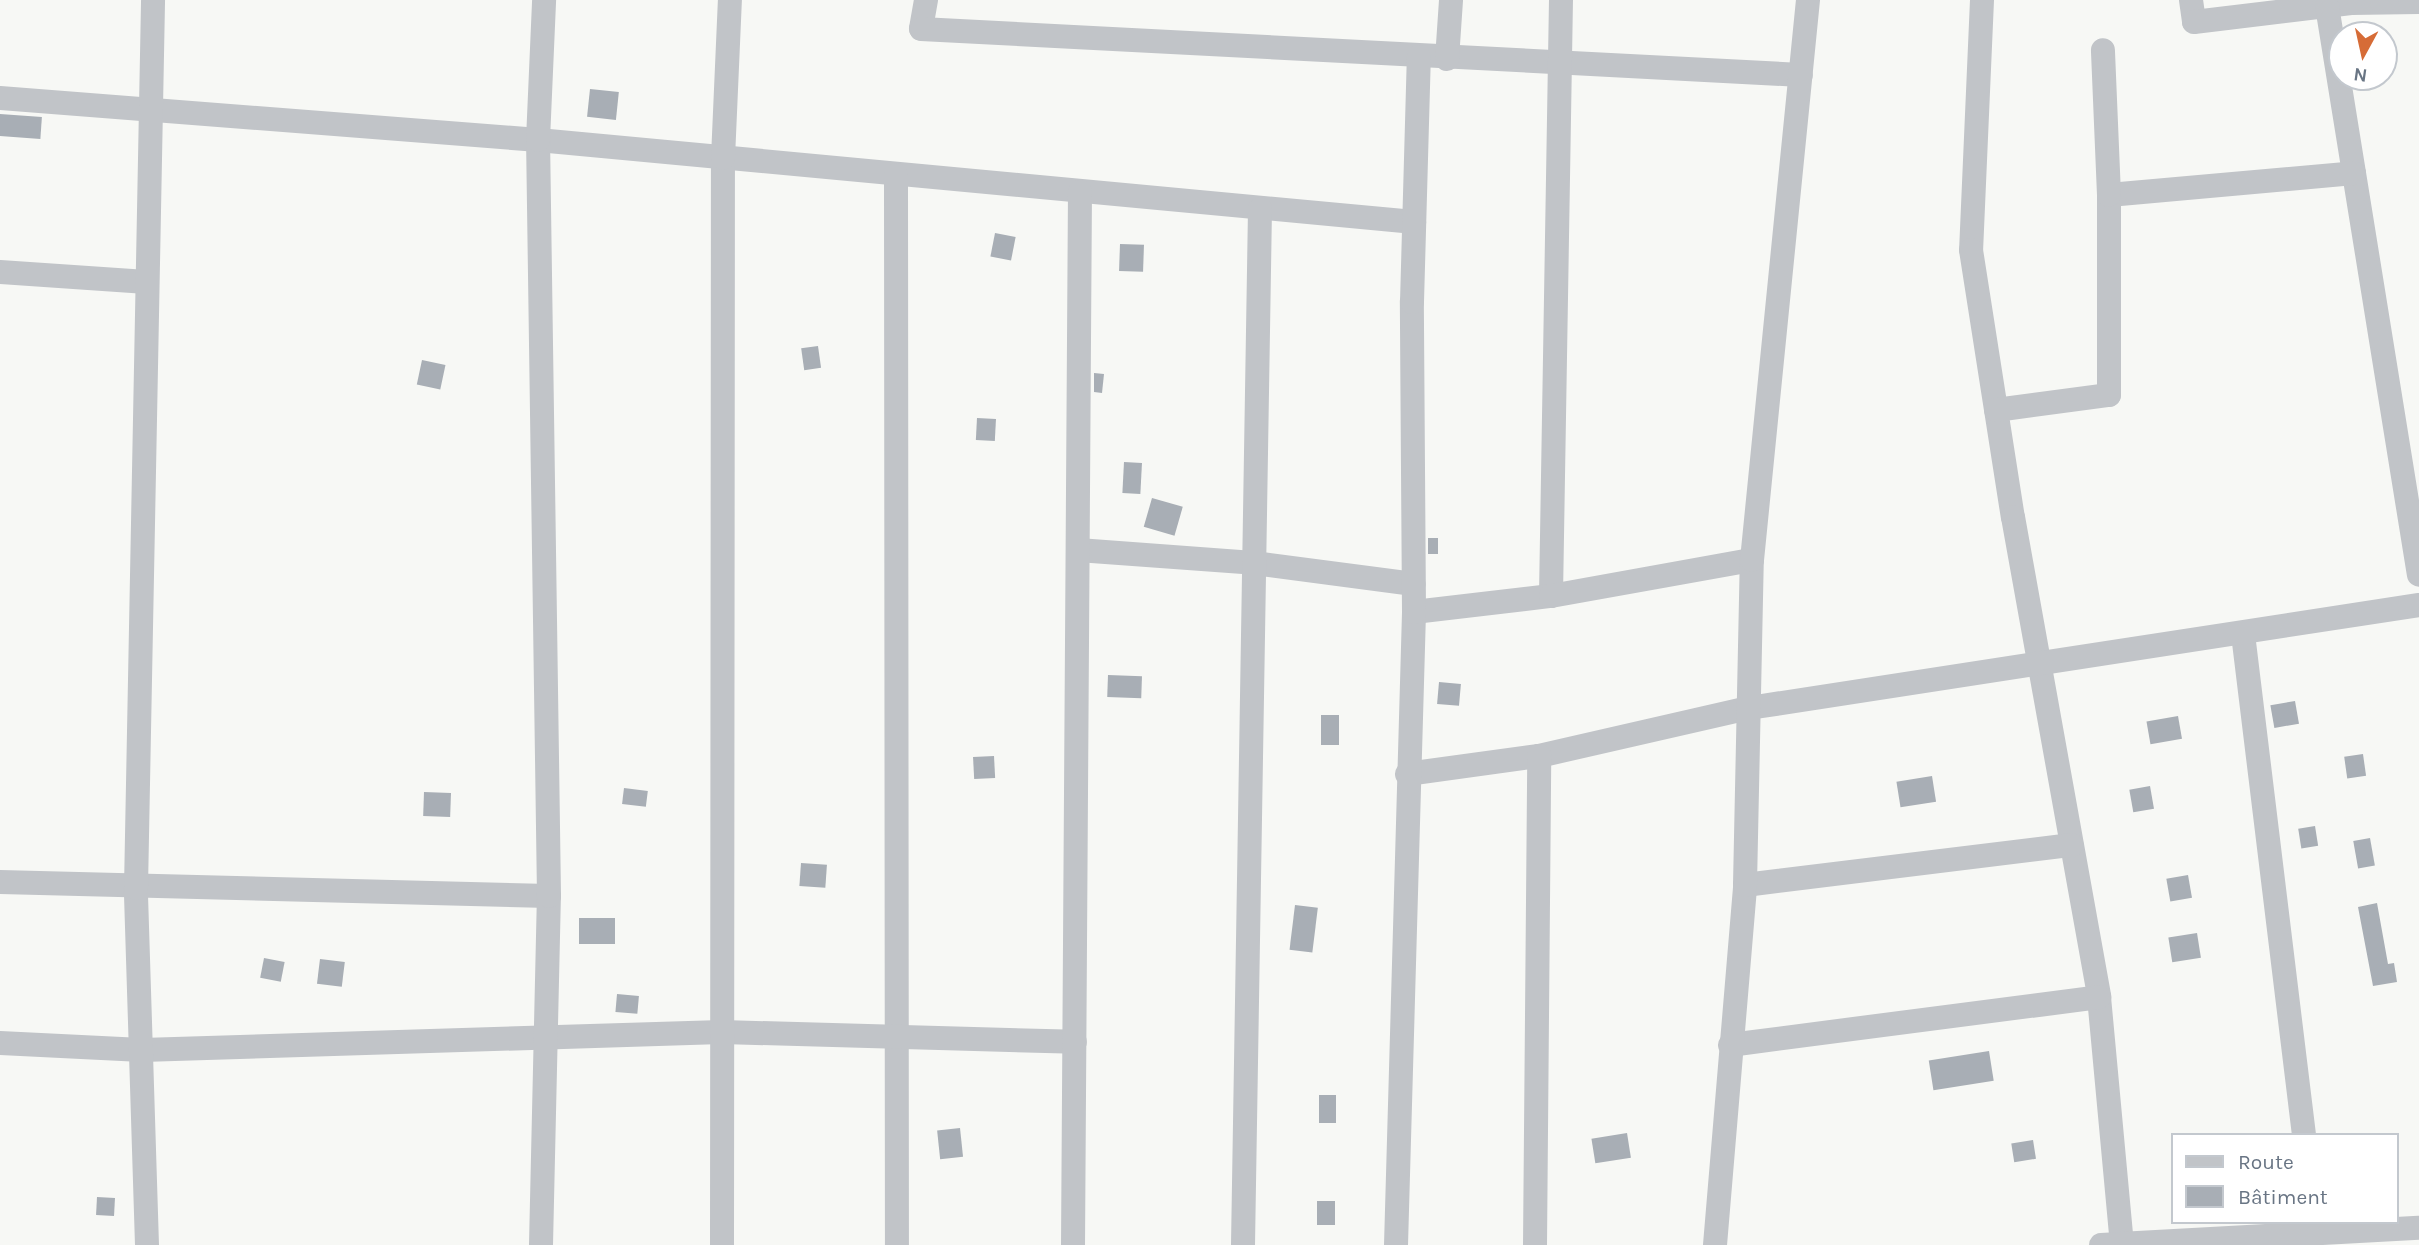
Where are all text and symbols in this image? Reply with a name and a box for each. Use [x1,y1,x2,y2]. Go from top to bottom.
north arrow [2328,21,2398,91]
text: N [2352,63,2369,87]
legend [2170,1133,2398,1224]
text: Route [2238,1150,2294,1174]
text: Bâtiment [2238,1185,2328,1209]

